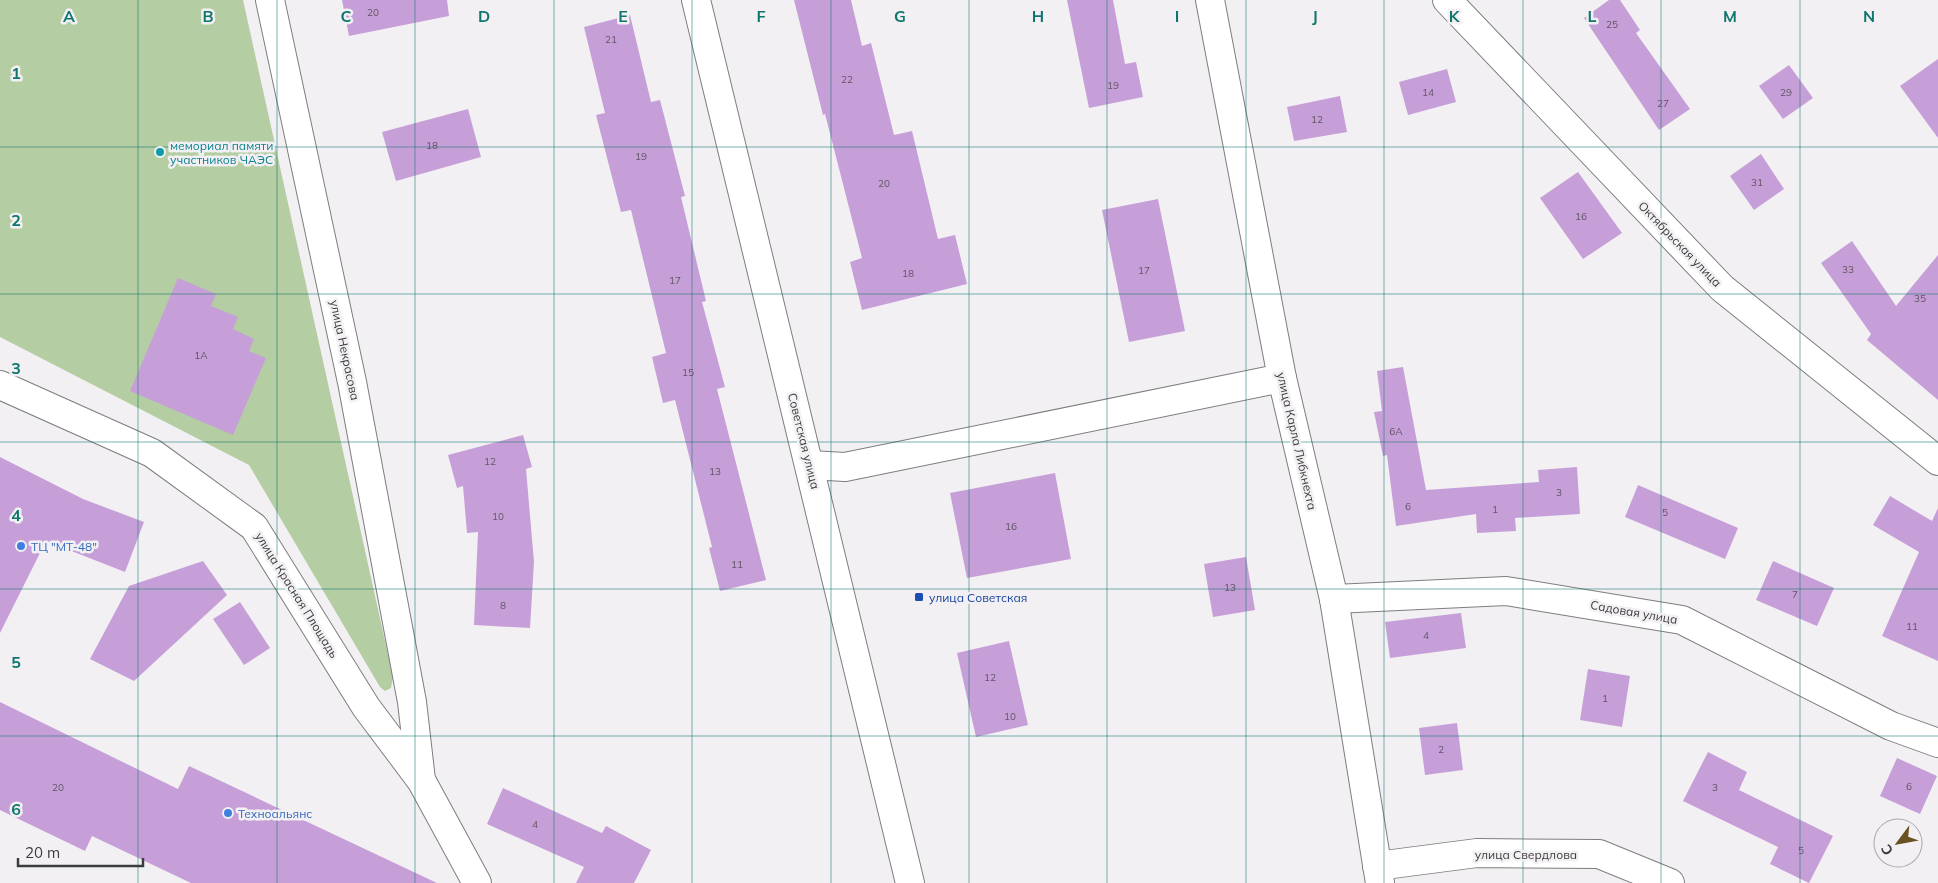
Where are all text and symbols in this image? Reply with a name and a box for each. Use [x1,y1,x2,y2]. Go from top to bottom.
text: A [63,6,75,26]
text: B [202,6,214,26]
text: C [341,6,352,26]
house number: 20 [367,6,379,19]
text: D [478,6,490,26]
text: E [618,6,628,26]
text: F [756,6,766,26]
text: G [894,6,906,26]
text: H [1032,6,1044,26]
text: I [1175,6,1179,26]
text: J [1312,6,1318,26]
text: K [1449,6,1461,26]
text: L [1588,6,1597,26]
text: M [1723,6,1737,26]
text: N [1863,6,1875,26]
house number: 25 [1606,18,1618,31]
house number: 21 [605,33,617,46]
text: 1 [11,63,21,83]
house number: 22 [841,73,853,86]
house number: 19 [1107,79,1119,92]
house number: 14 [1422,86,1434,99]
house number: 29 [1780,86,1792,99]
house number: 27 [1657,97,1669,110]
house number: 12 [1311,113,1323,126]
place label: мемориал памяти участников ЧАЭС [170,138,273,167]
house number: 18 [426,139,438,152]
marker: мемориал памяти участников ЧАЭС [154,146,166,158]
house number: 19 [635,150,647,163]
house number: 31 [1751,176,1763,189]
house number: 20 [878,177,890,190]
street label: Октябрьская улица [1635,198,1725,290]
text: 2 [11,210,21,230]
house number: 16 [1575,210,1587,223]
house number: 33 [1842,263,1854,276]
house number: 17 [1138,264,1150,277]
house number: 18 [902,267,914,280]
house number: 17 [669,274,681,287]
house number: 35 [1914,292,1926,305]
street label: улица Некрасова [327,299,363,401]
house number: 1А [194,349,208,362]
text: 3 [11,358,21,378]
house number: 15 [682,366,694,379]
street label: улица Карла Либкнехта [1274,371,1320,511]
street label: Советская улица [785,391,823,491]
house number: 6А [1389,425,1403,438]
house number: 12 [484,455,496,468]
house number: 13 [709,465,721,478]
house number: 3 [1556,486,1562,499]
house number: 6 [1405,500,1411,513]
house number: 1 [1492,503,1498,516]
text: 4 [11,505,21,525]
house number: 5 [1662,506,1668,519]
house number: 10 [492,510,504,523]
house number: 16 [1005,520,1017,533]
street label: улица Красная Площадь [252,529,342,661]
place label: ТЦ "МТ-48" [31,539,97,554]
marker: ТЦ "МТ-48" [15,540,27,552]
house number: 11 [731,558,743,571]
house number: 13 [1224,581,1236,594]
house number: 7 [1792,588,1798,601]
place label: улица Советская [929,590,1027,605]
marker: улица Советская [913,591,925,603]
street label: Садовая улица [1589,597,1679,627]
house number: 8 [500,599,506,612]
house number: 11 [1906,620,1918,633]
house number: 4 [1423,629,1429,642]
text: 5 [11,652,21,672]
house number: 12 [984,671,996,684]
house number: 1 [1602,692,1608,705]
house number: 10 [1004,710,1016,723]
house number: 2 [1438,743,1444,756]
house number: 6 [1906,780,1912,793]
house number: 20 [52,781,64,794]
house number: 3 [1712,781,1718,794]
text: 6 [11,799,21,819]
place label: Техноальянс [238,806,312,821]
marker: Техноальянс [222,807,234,819]
house number: 4 [532,818,538,831]
north arrow [1873,818,1923,868]
scale bar [18,836,142,868]
text: С [1877,841,1897,859]
text: 20 m [25,843,60,862]
house number: 5 [1798,844,1804,857]
street label: улица Свердлова [1475,847,1577,862]

